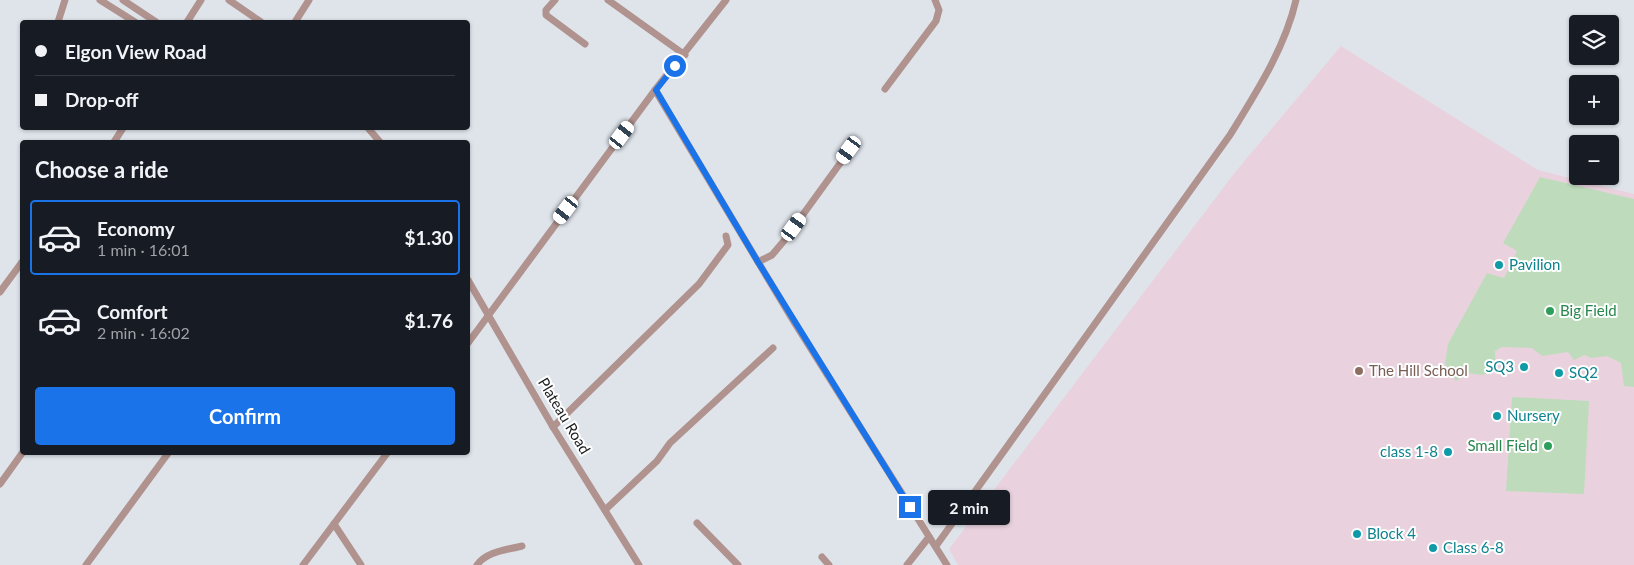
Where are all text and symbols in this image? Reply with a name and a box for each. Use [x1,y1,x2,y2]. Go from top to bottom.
map controls [1569,15,1619,185]
button: layers [1569,15,1619,65]
text: Elgon View Road [65,40,206,63]
route start [664,55,686,77]
button: + [1569,75,1619,125]
text: Drop-off [65,88,139,111]
car [606,119,637,151]
car [834,133,863,167]
button: − [1569,135,1619,185]
text: Choose a ride [35,156,169,183]
car [550,194,581,226]
car [779,210,808,244]
icon: car [37,215,82,260]
text: Economy [97,217,175,240]
text: $1.30 [404,226,453,249]
text: 1 min · 16:01 [97,240,190,259]
place label: Pavilion [1509,255,1560,273]
marker: Pavilion [1493,259,1505,271]
icon: car [37,298,82,343]
text: Comfort [97,300,168,323]
place label: Big Field [1560,301,1617,319]
marker: Big Field [1544,305,1556,317]
text: $1.76 [404,309,453,332]
text: 2 min · 16:02 [97,323,190,342]
place label: SQ3 [1485,357,1514,375]
place label: The Hill School [1369,361,1468,379]
marker: SQ3 [1518,361,1530,373]
place label: SQ2 [1569,363,1598,381]
marker: The Hill School [1353,365,1365,377]
marker: SQ2 [1553,367,1565,379]
street label: Plateau Road [535,374,595,457]
button: Confirm [35,387,455,445]
place label: Nursery [1507,406,1560,424]
marker: Nursery [1491,410,1503,422]
place label: Small Field [1467,436,1538,454]
marker: Small Field [1542,440,1554,452]
place label: class 1-8 [1380,442,1438,460]
marker: class 1-8 [1442,446,1454,458]
callout: 2 min [928,490,1010,524]
route end [899,496,921,518]
text: 2 min [949,498,989,517]
place label: Block 4 [1367,524,1416,542]
marker: Block 4 [1351,528,1363,540]
place label: Class 6-8 [1443,538,1504,556]
marker: Class 6-8 [1427,542,1439,554]

